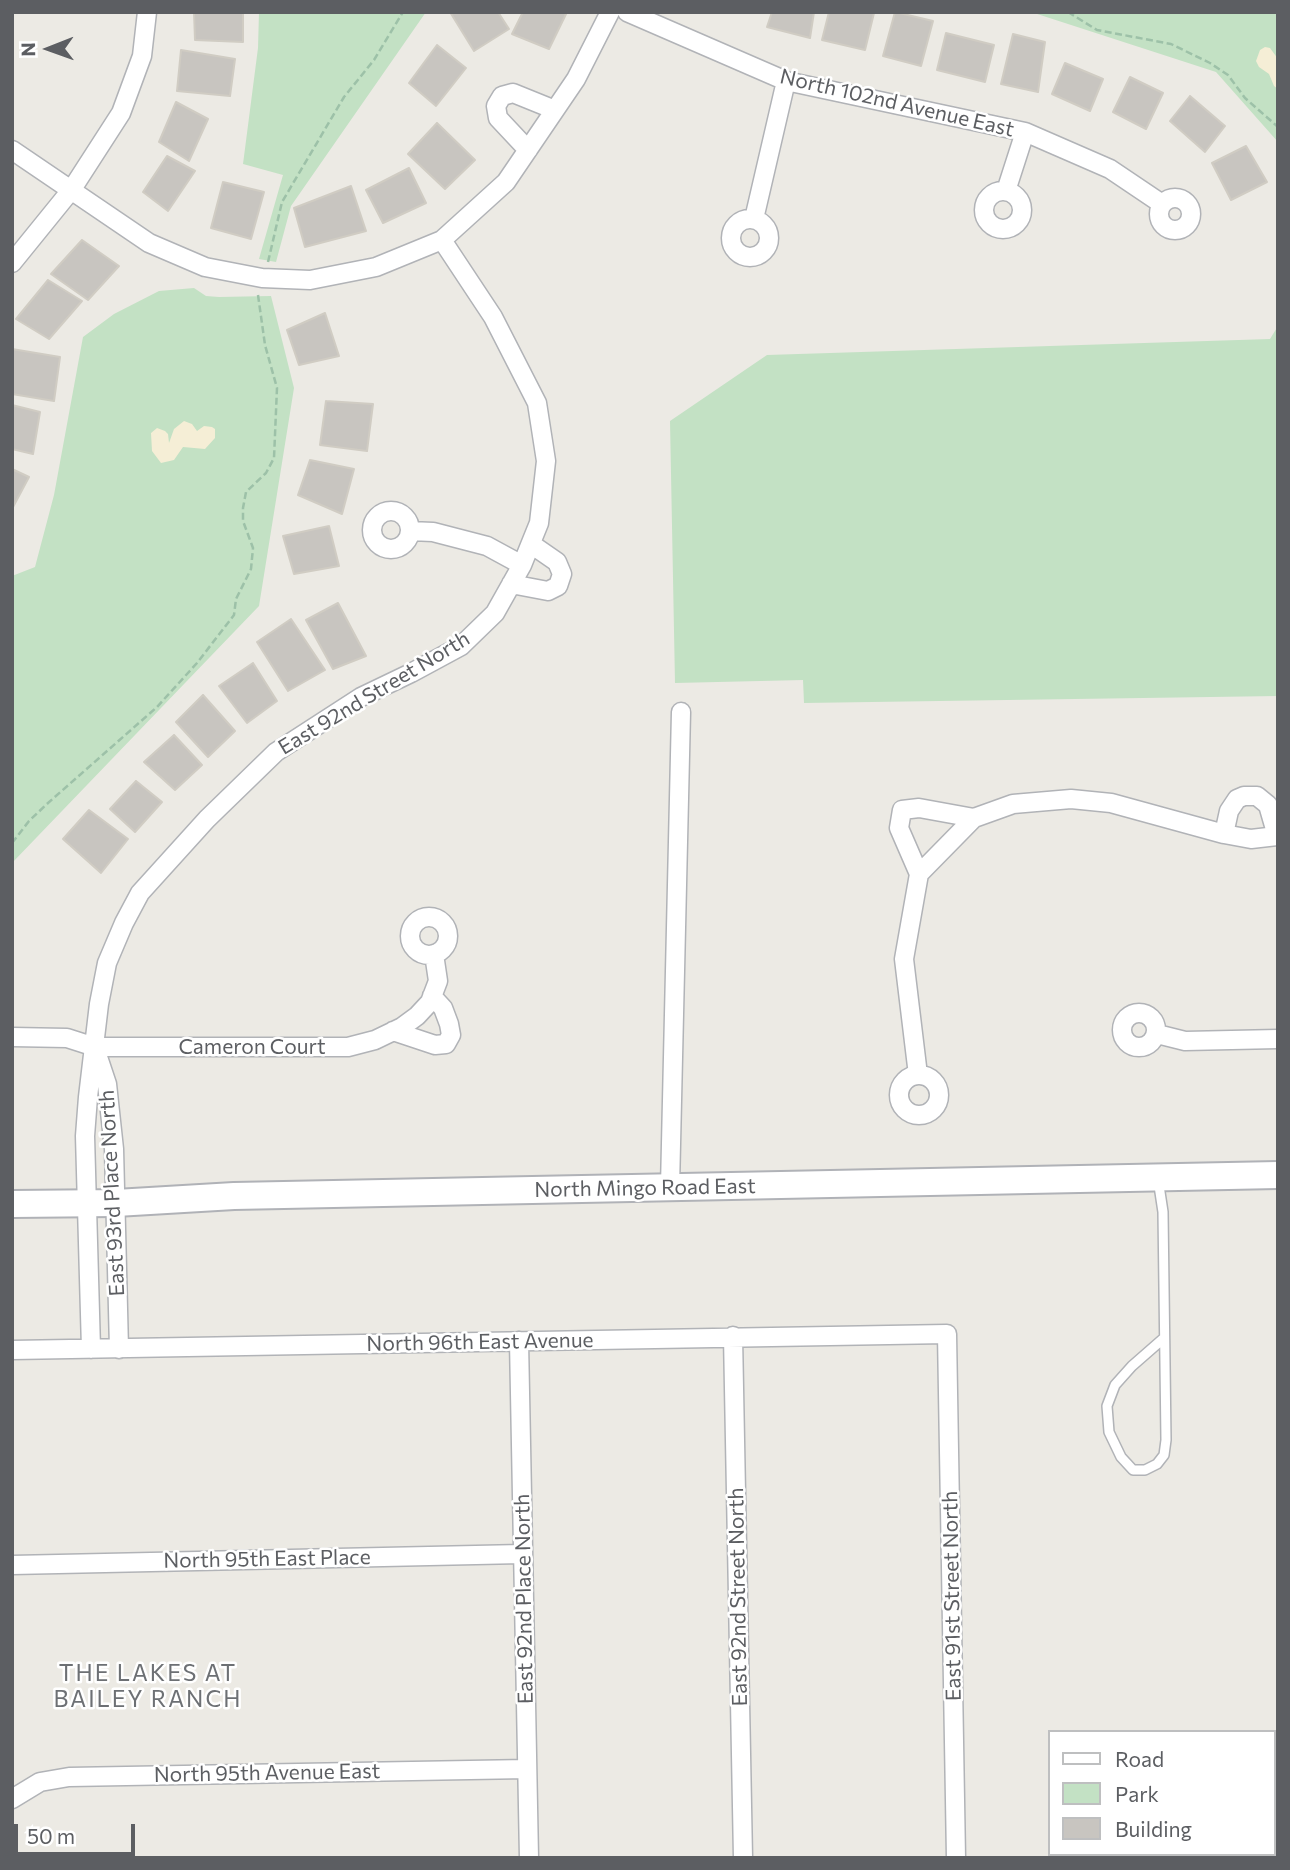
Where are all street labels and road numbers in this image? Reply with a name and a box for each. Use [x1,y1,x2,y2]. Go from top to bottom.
street label: North 102nd Avenue East [778,64,1016,142]
street label: East 92nd Street North [274,626,474,760]
street label: Cameron Court [178,1034,326,1060]
street label: East 93rd Place North [94,1089,130,1297]
street label: North Mingo Road East [534,1173,756,1203]
street label: North 96th East Avenue [366,1327,594,1357]
street label: East 92nd Street North [723,1487,753,1707]
street label: East 91st Street North [938,1491,966,1701]
street label: East 92nd Place North [510,1494,538,1704]
street label: North 95th East Place [163,1545,371,1573]
street label: North 95th Avenue East [154,1758,380,1788]

